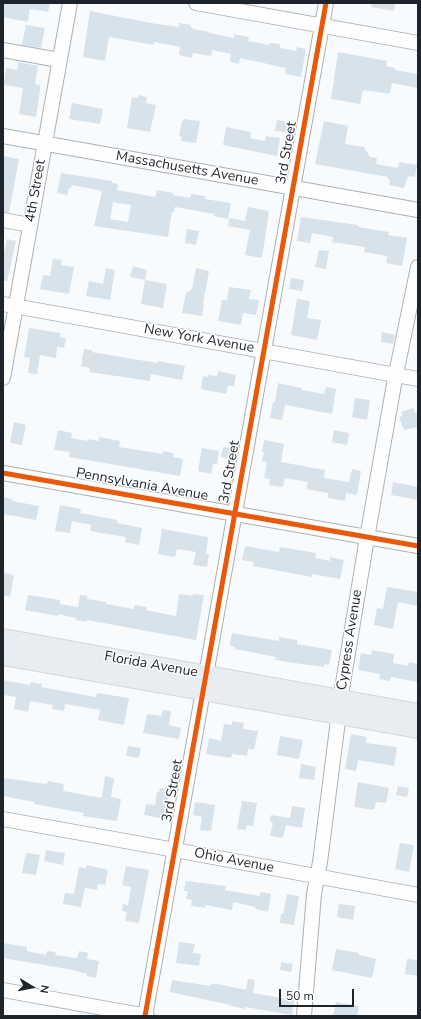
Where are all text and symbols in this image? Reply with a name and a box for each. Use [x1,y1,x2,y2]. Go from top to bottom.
street label: 3rd Street [273,120,301,186]
street label: Massachusetts Avenue [114,148,260,190]
street label: 4th Street [22,158,50,224]
street label: New York Avenue [143,321,255,357]
street label: 3rd Street [216,439,244,505]
street label: Pennsylvania Avenue [75,465,209,505]
street label: Cypress Avenue [334,589,366,691]
street label: Florida Avenue [103,649,199,681]
street label: 3rd Street [159,758,187,824]
street label: Ohio Avenue [193,845,275,877]
north arrow [12,967,52,1007]
scale bar [281,981,356,1007]
text: N [36,984,52,995]
text: 50 m [286,988,314,1004]

